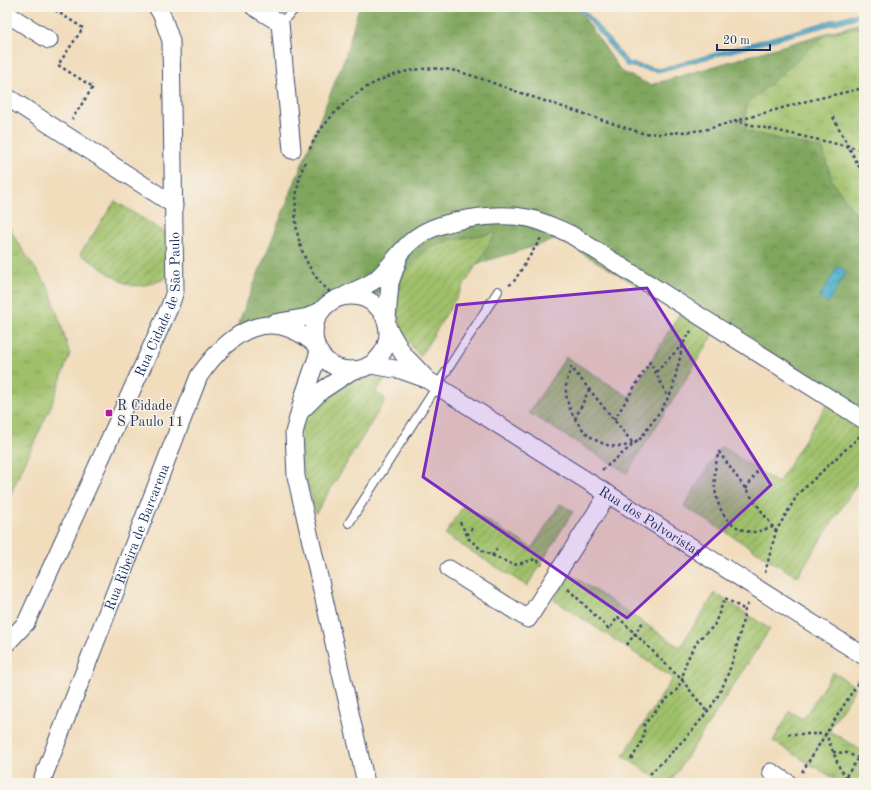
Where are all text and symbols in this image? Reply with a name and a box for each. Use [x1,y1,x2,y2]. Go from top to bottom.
scale bar [717,26,770,52]
text: 20 m [723,35,750,47]
street label: Rua Cidade de São Paulo [133,232,183,379]
place label: R Cidade S Paulo 11 [117,399,184,429]
marker: R Cidade S Paulo 11 [104,408,114,418]
street label: Rua Ribeira de Barcarena [103,462,172,612]
street label: Rua dos Polvoristas [596,484,704,560]

